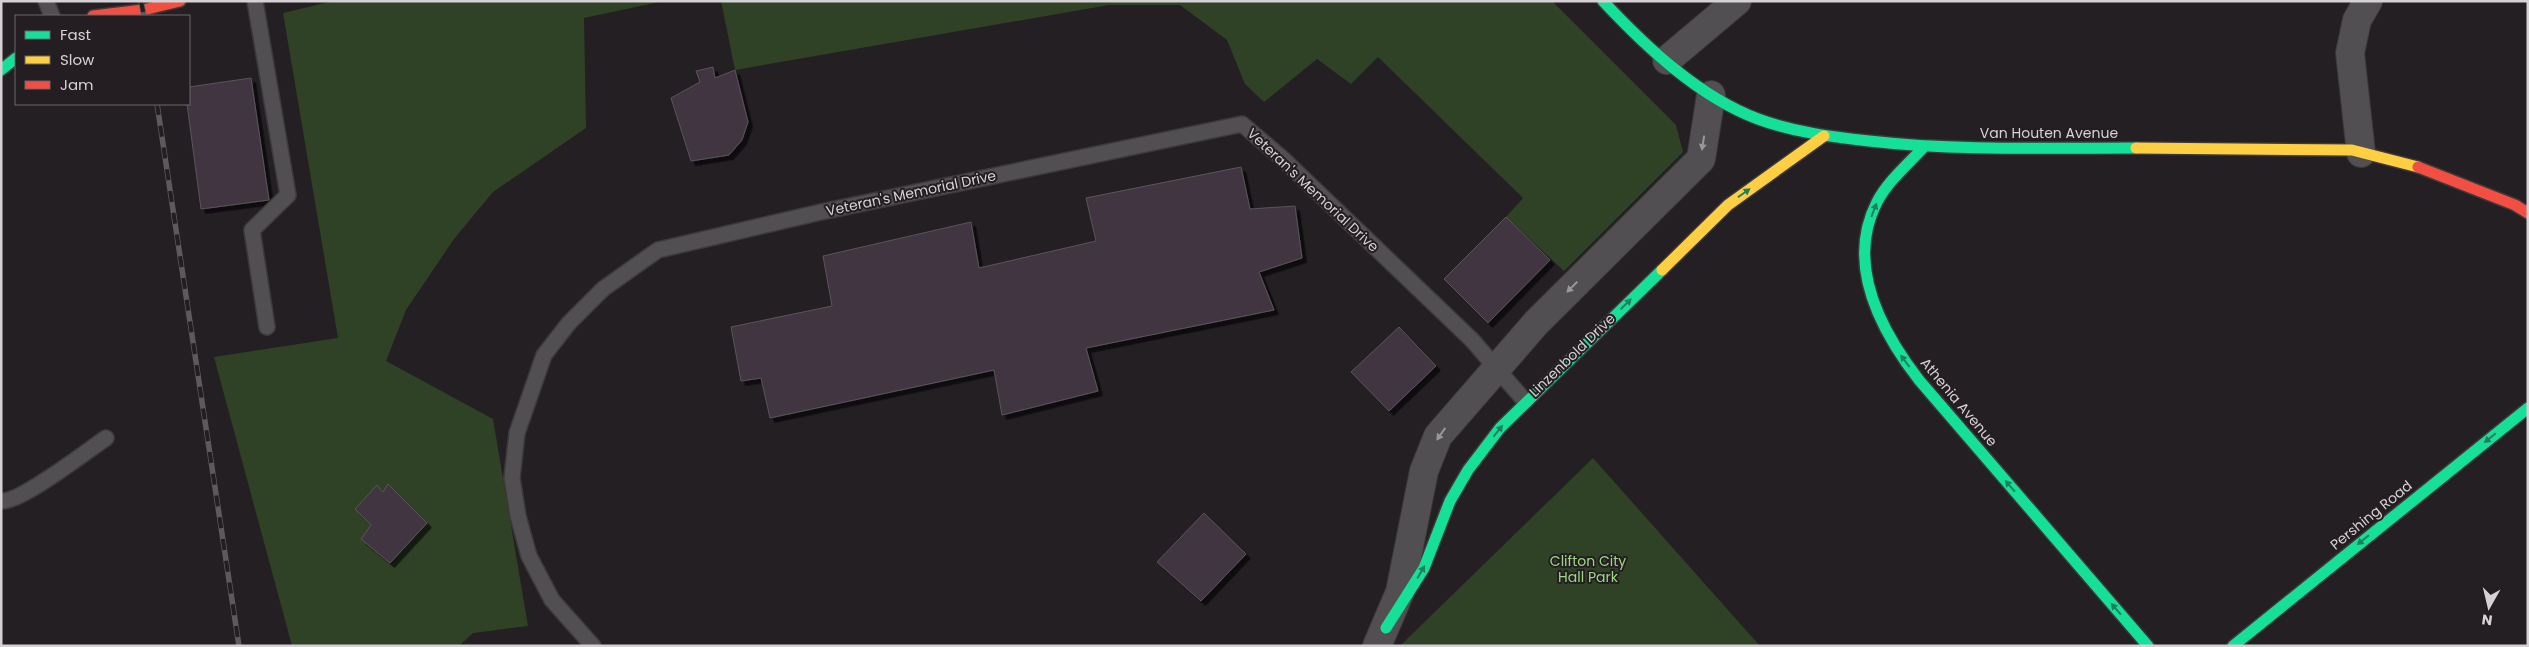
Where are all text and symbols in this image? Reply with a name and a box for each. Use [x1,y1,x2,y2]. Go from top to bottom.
legend [15,15,190,105]
text: Fast [60,24,91,45]
text: Slow [60,49,95,70]
text: Jam [60,74,94,95]
street label: Van Houten Avenue [1980,123,2118,143]
street label: Veteran's Memorial Drive [1243,124,1383,257]
one-way arrow [1699,135,1707,151]
street label: Veteran's Memorial Drive [824,165,998,221]
one-way arrow [1737,188,1751,198]
one-way arrow [1871,202,1878,217]
one-way arrow [1567,281,1579,293]
one-way arrow [1619,298,1631,310]
street label: Linzenbold Drive [1525,308,1620,401]
street label: Athenia Avenue [1916,353,2002,451]
one-way arrow [1900,355,1911,368]
one-way arrow [1493,424,1504,437]
one-way arrow [1436,427,1446,441]
one-way arrow [2484,433,2497,444]
street label: Pershing Road [2326,476,2416,554]
one-way arrow [2004,480,2016,492]
one-way arrow [2357,535,2370,546]
park label: Clifton City Hall Park [1550,551,1626,587]
one-way arrow [1417,565,1425,580]
north arrow [2464,582,2514,632]
one-way arrow [2110,603,2122,615]
text: N [2481,609,2494,631]

